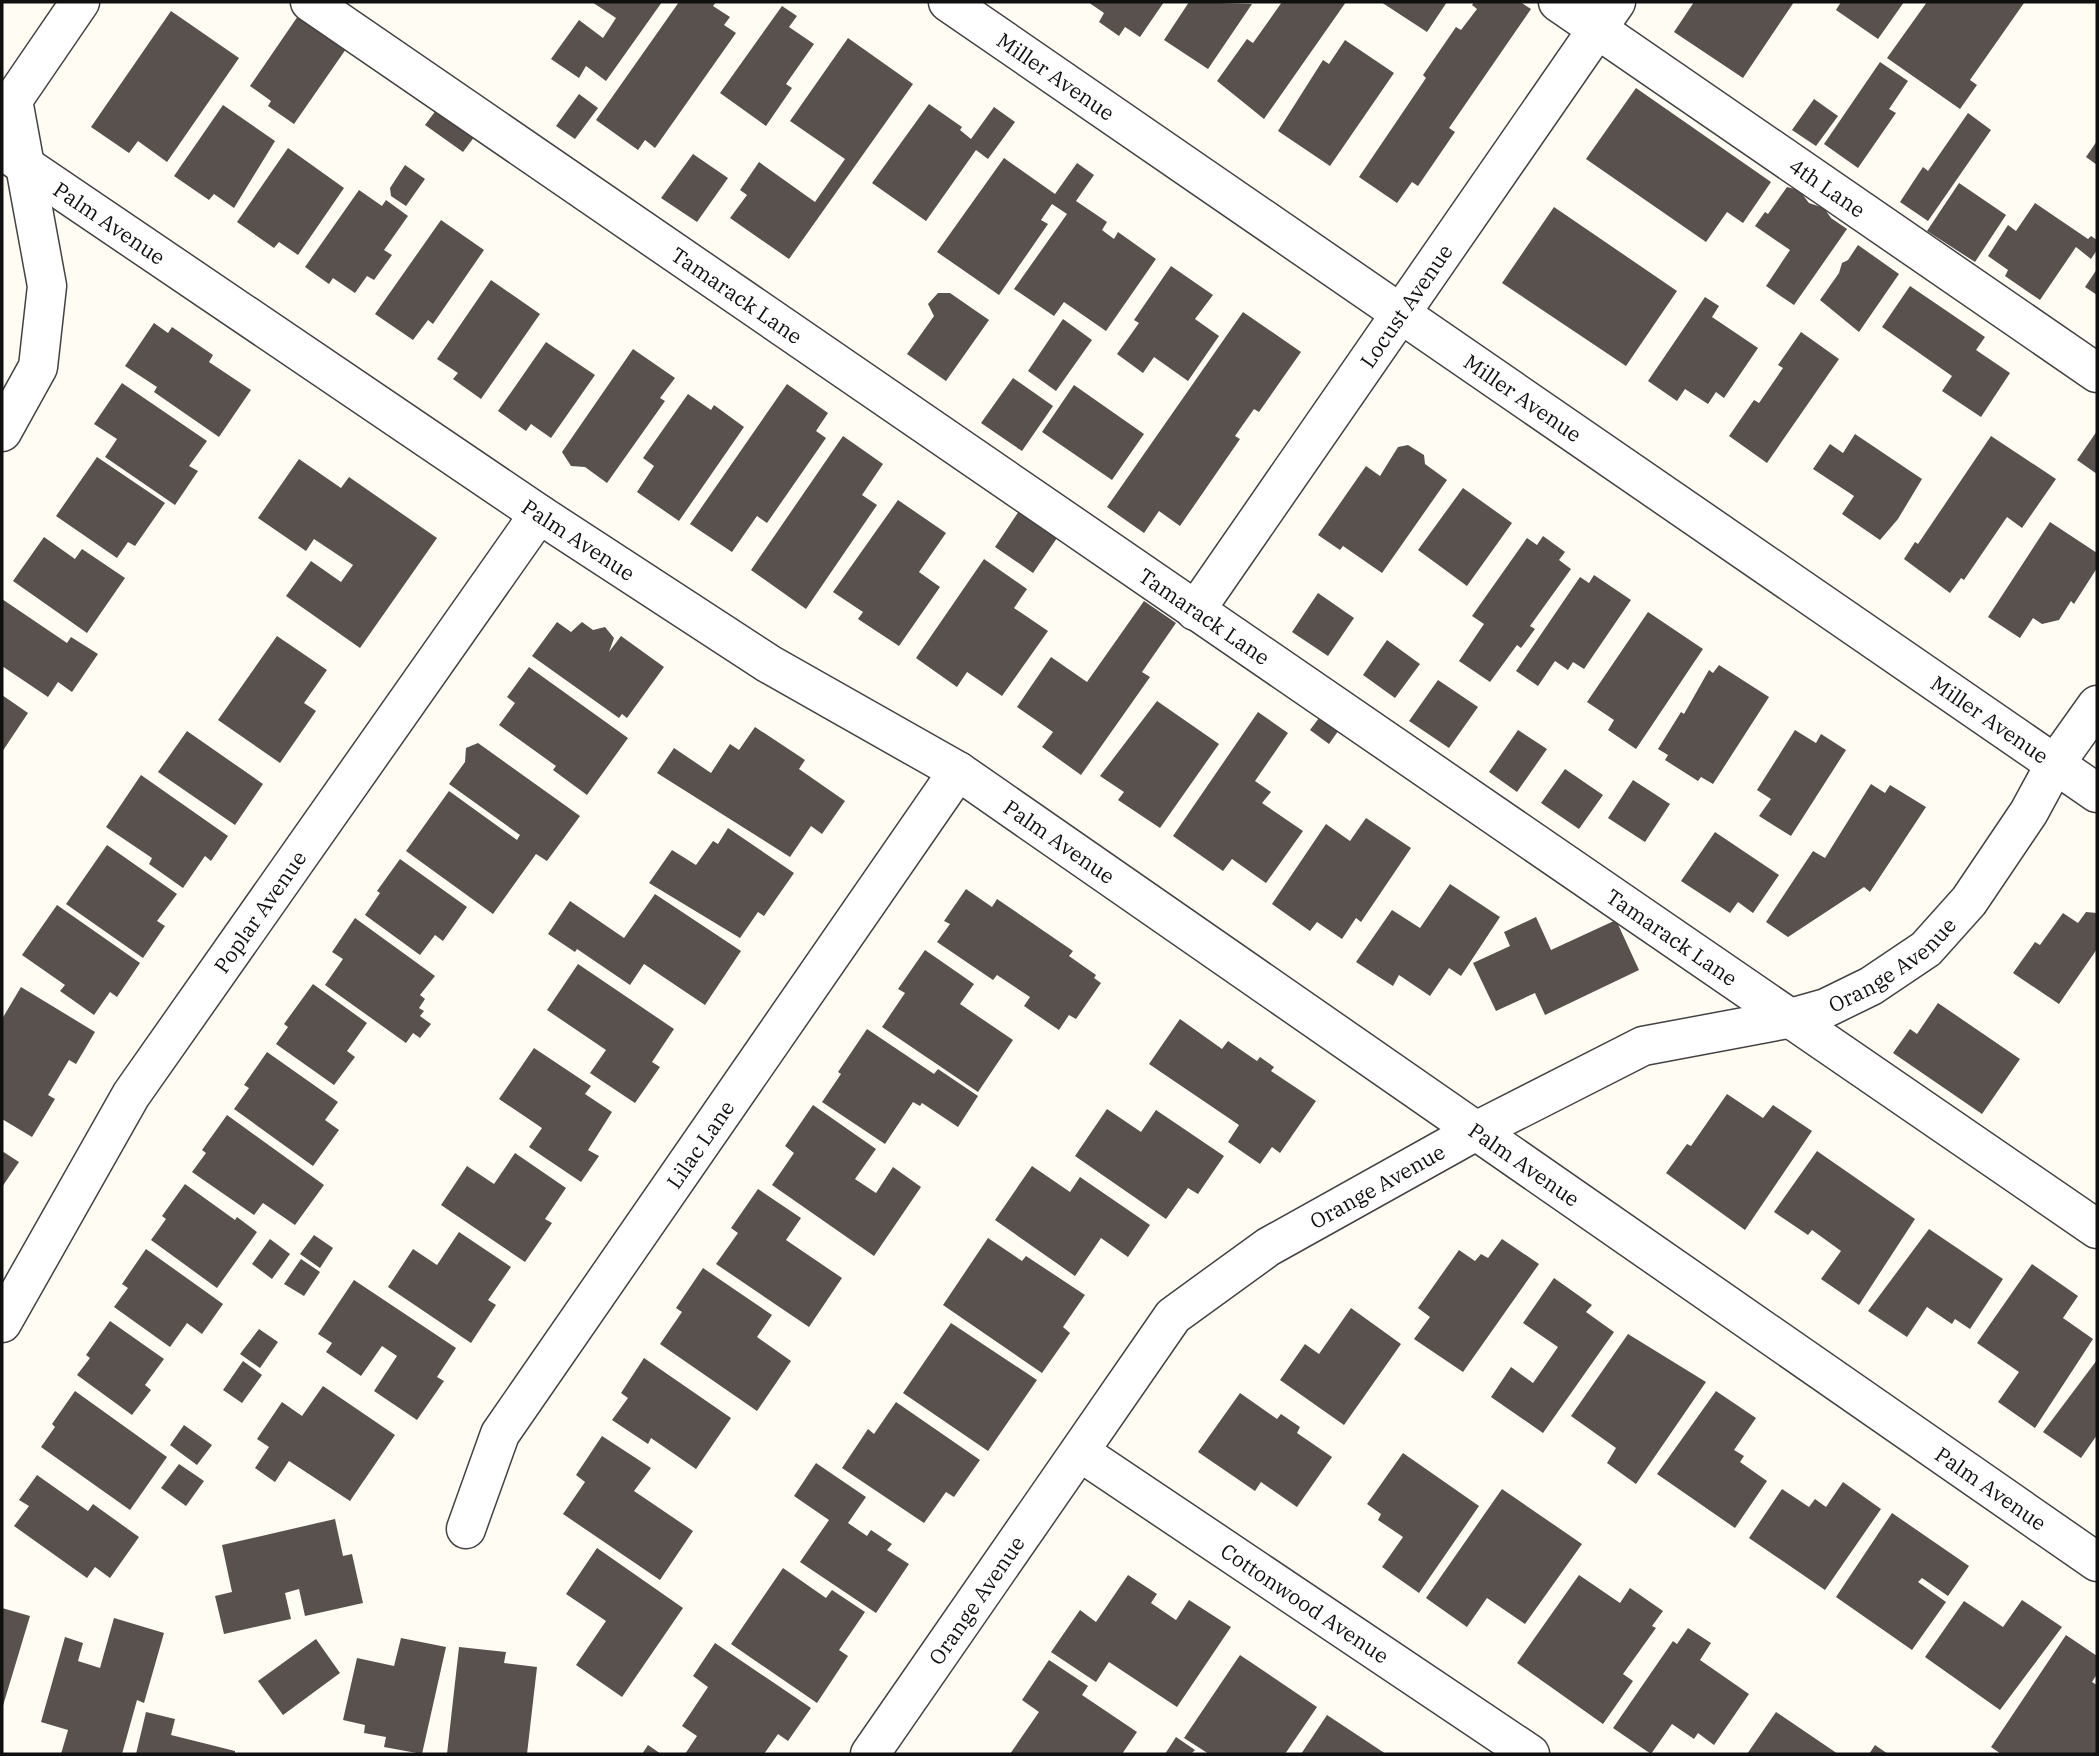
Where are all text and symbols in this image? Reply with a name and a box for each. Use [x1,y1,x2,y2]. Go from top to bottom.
street label: Miller Avenue [992,26,1120,127]
street label: 4th Lane [1784,151,1871,224]
street label: Palm Avenue [48,175,171,271]
street label: Locust Avenue [1353,238,1459,373]
street label: Tamarack Lane [666,240,808,350]
street label: Miller Avenue [1459,347,1587,448]
street label: Palm Avenue [517,493,640,587]
street label: Tamarack Lane [1133,561,1276,671]
street label: Miller Avenue [1926,669,2054,770]
street label: Palm Avenue [998,793,1121,890]
street label: Poplar Avenue [207,845,312,978]
street label: Tamarack Lane [1601,882,1743,992]
street label: Orange Avenue [1824,911,1962,1019]
street label: Lilac Lane [660,1095,740,1194]
street label: Palm Avenue [1463,1116,1585,1213]
street label: Orange Avenue [1305,1137,1450,1235]
street label: Palm Avenue [1930,1440,2052,1537]
street label: Orange Avenue [922,1530,1031,1670]
street label: Cottonwood Avenue [1216,1537,1395,1669]

